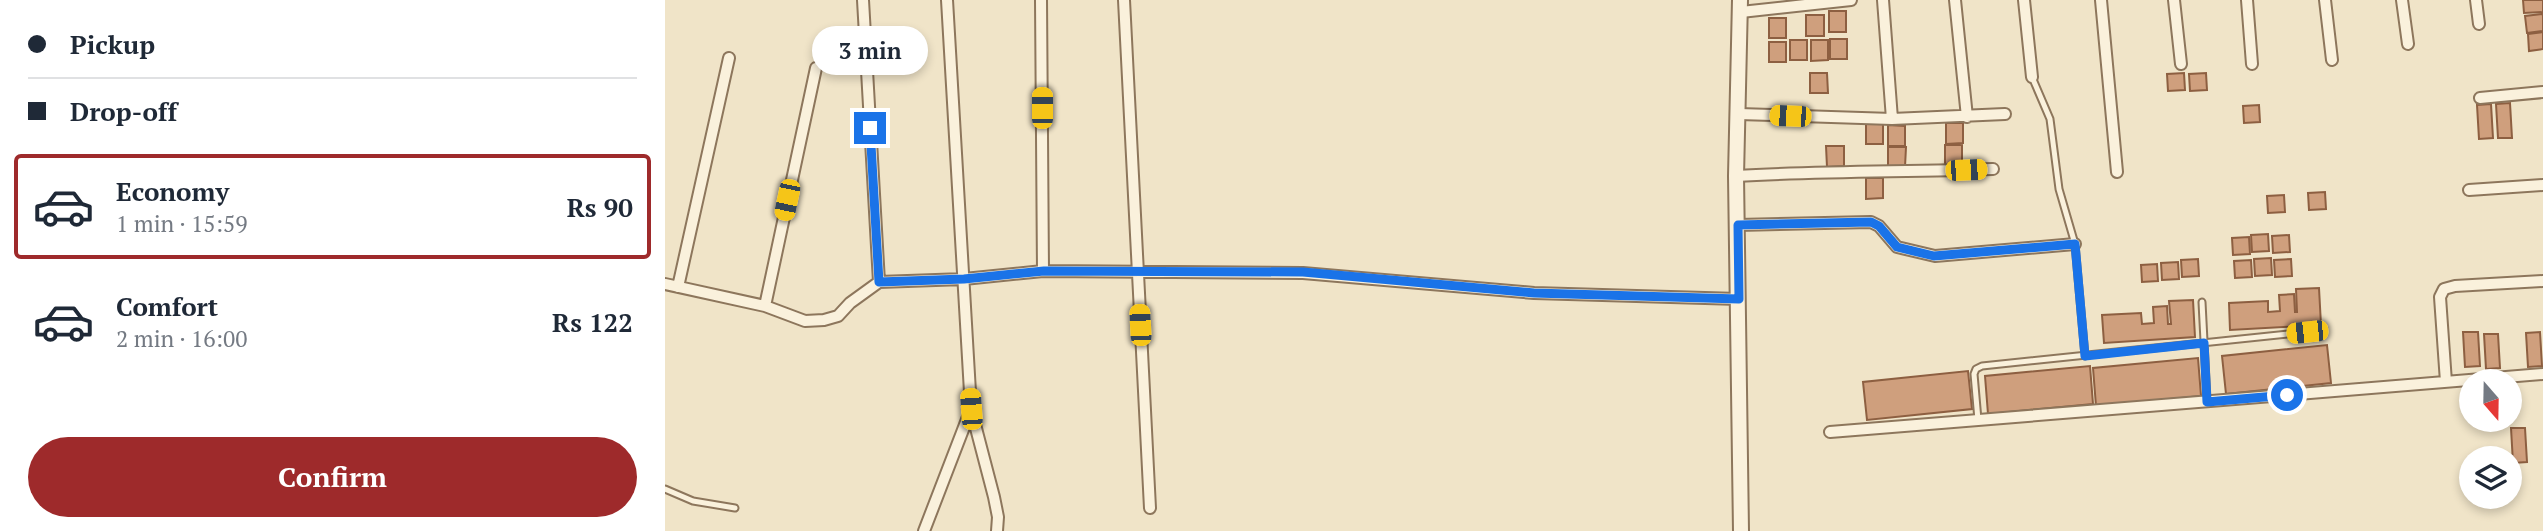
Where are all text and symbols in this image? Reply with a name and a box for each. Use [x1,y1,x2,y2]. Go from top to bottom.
callout: 3 min [812,26,928,76]
text: Pickup [70,27,155,61]
text: 3 min [839,35,901,66]
car [1032,87,1053,129]
text: Drop-off [70,94,177,128]
car [1769,105,1812,127]
route end [854,112,886,144]
car [1945,159,1988,181]
text: Economy [116,174,229,208]
icon: car [32,175,95,238]
car [773,177,802,223]
text: Rs 90 [567,190,633,224]
text: 1 min · 15:59 [116,208,248,239]
text: Comfort [116,289,218,323]
icon: car [32,290,95,353]
car [1129,303,1152,347]
text: Rs 122 [552,305,633,339]
car [2286,319,2329,345]
text: 2 min · 16:00 [116,323,248,354]
north arrow [2459,369,2522,432]
map controls [2459,369,2522,509]
route start [2271,379,2303,411]
car [960,387,983,431]
button: Confirm [28,437,637,517]
button: layers [2459,446,2522,509]

